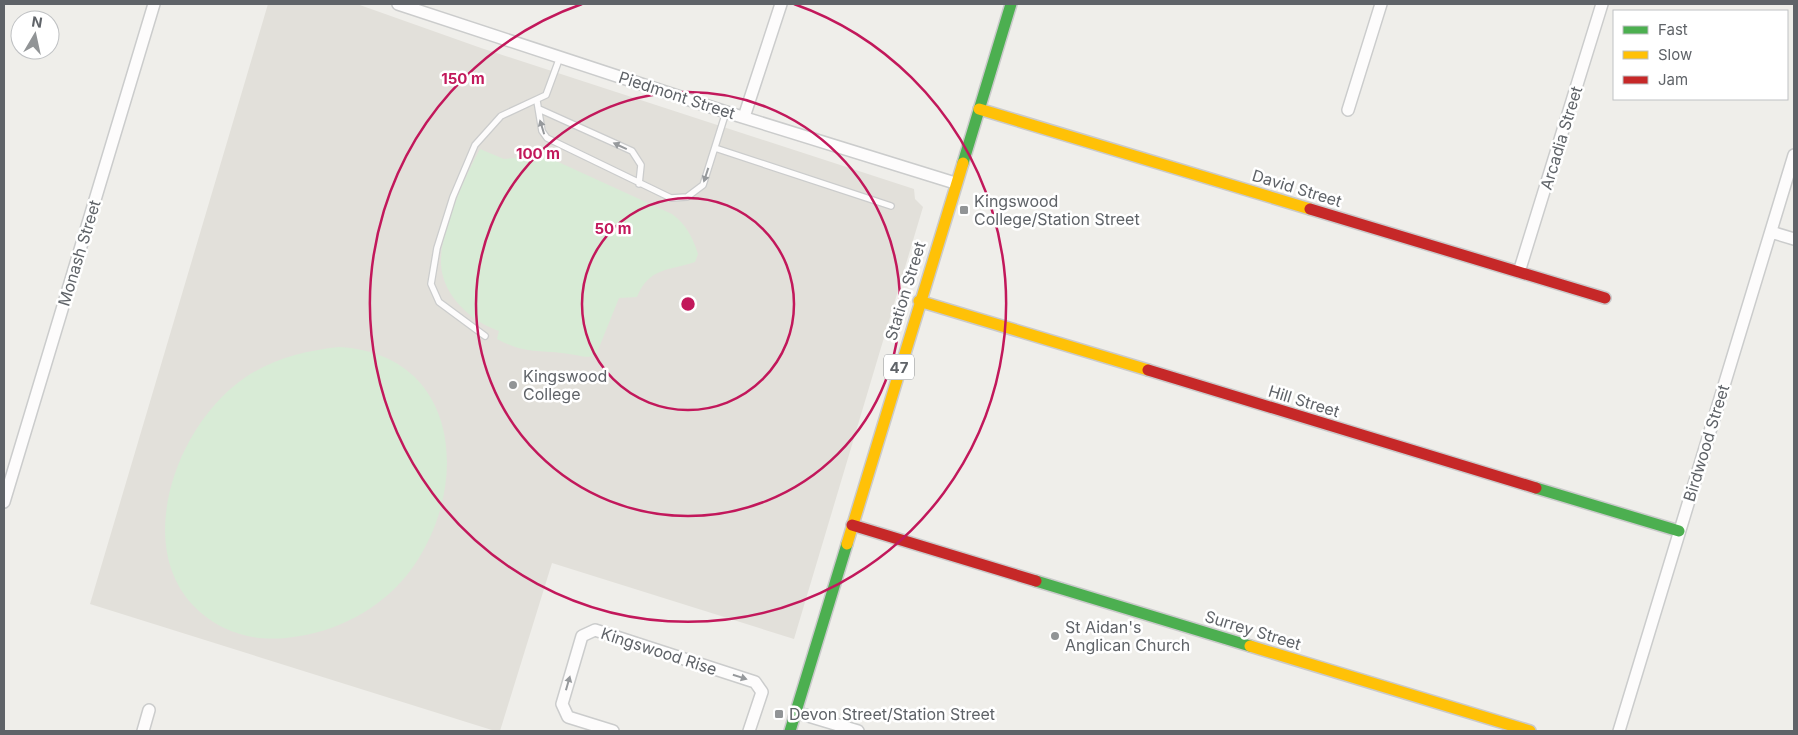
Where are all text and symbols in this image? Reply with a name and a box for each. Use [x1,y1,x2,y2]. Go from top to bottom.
north arrow [10,10,60,60]
legend [1613,10,1788,100]
text: N [31,12,44,31]
text: Fast [1658,20,1688,39]
text: Slow [1658,45,1692,64]
street label: Piedmont Street [616,67,738,123]
text: 150 m [441,69,485,88]
text: Jam [1658,70,1688,89]
street label: Arcadia Street [1536,84,1586,192]
one-way arrow [537,119,545,134]
one-way arrow [613,141,627,149]
text: 100 m [516,144,560,163]
street label: David Street [1250,165,1344,211]
one-way arrow [702,167,709,182]
place label: Kingswood College/Station Street [974,191,1140,229]
street label: Monash Street [53,197,105,309]
marker: Kingswood College/Station Street [958,204,970,216]
text: 50 m [595,219,631,238]
street label: Station Street [880,239,930,343]
centre of rings [679,295,697,313]
road number: 47 [884,354,914,380]
place label: Kingswood College [523,366,607,404]
marker: Kingswood College [507,379,519,391]
street label: Hill Street [1266,381,1342,421]
street label: Birdwood Street [1679,382,1733,504]
street label: Surrey Street [1203,606,1303,654]
place label: St Aidan's Anglican Church [1065,617,1190,655]
street label: Kingswood Rise [598,623,720,679]
marker: St Aidan's Anglican Church [1049,630,1061,642]
one-way arrow [732,673,747,681]
one-way arrow [564,675,572,690]
place label: Devon Street/Station Street [789,704,995,724]
marker: Devon Street/Station Street [773,708,785,720]

